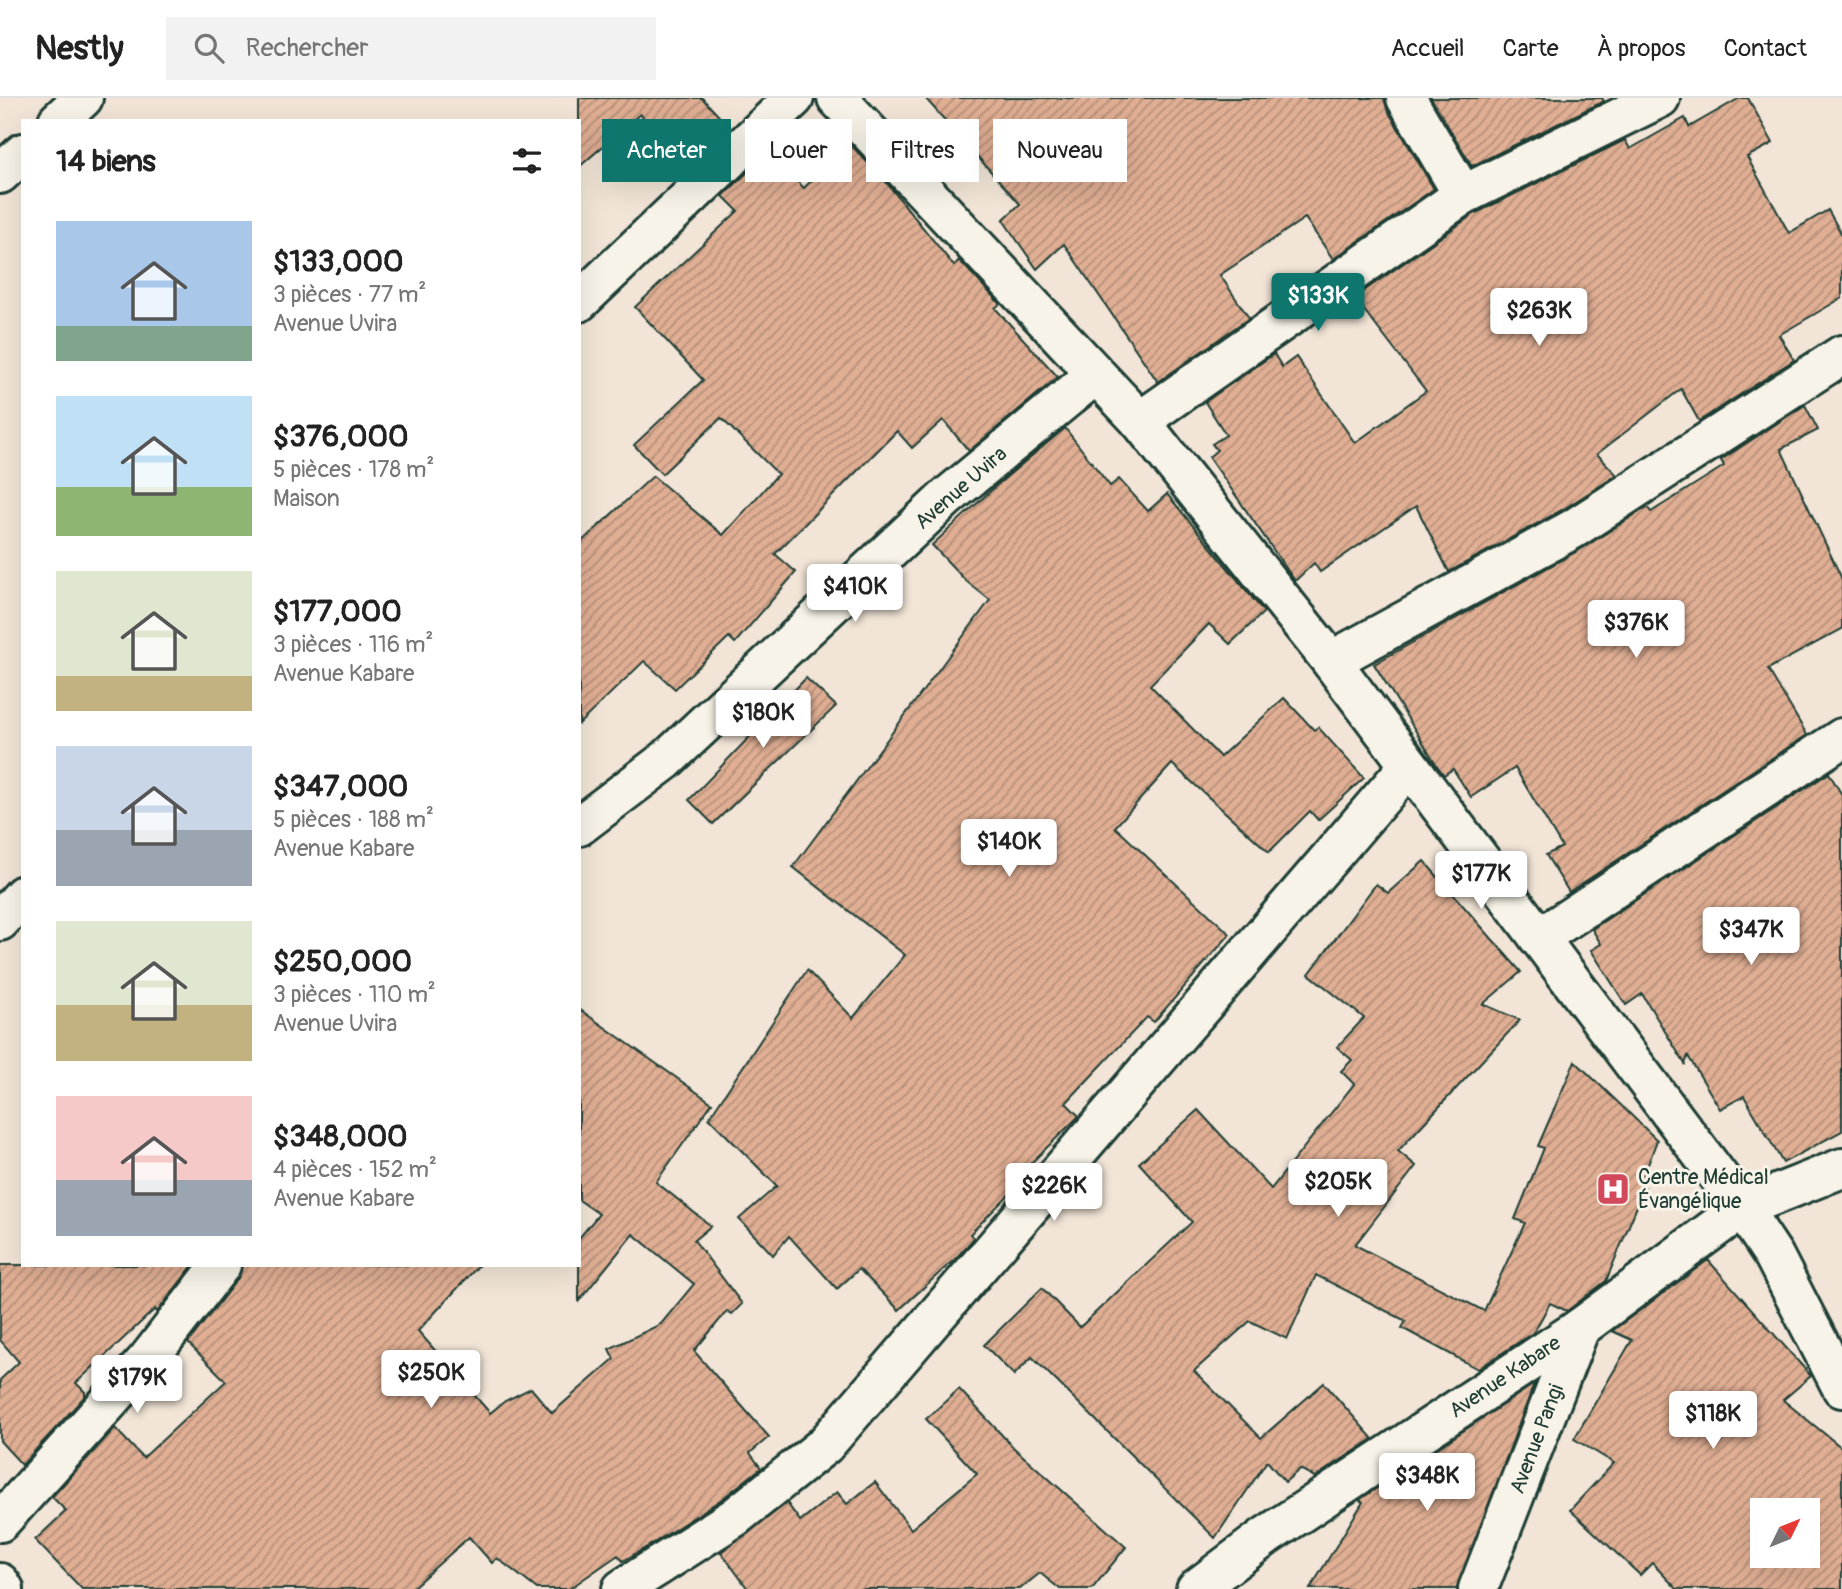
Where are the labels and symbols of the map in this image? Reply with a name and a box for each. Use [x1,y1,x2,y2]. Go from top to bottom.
pin: $133K [1269,274,1367,333]
pin: $263K [1490,288,1588,348]
street label: Avenue Uvira [909,441,1013,535]
pin: $410K [806,564,904,624]
pin: $376K [1587,601,1685,660]
pin: $180K [714,690,812,750]
pin: $140K [960,820,1058,879]
pin: $177K [1432,852,1530,911]
pin: $347K [1702,908,1800,967]
pin: $205K [1289,1160,1387,1219]
pin: $226K [1005,1164,1103,1223]
place label: Centre Médical Évangélique [1638,1164,1769,1215]
hospital icon: Centre Médical Évangélique [1594,1170,1632,1208]
street label: Avenue Kabare [1444,1329,1567,1424]
pin: $250K [382,1350,480,1410]
pin: $179K [88,1356,186,1415]
street label: Avenue Pangi [1504,1380,1570,1498]
pin: $118K [1664,1392,1762,1451]
pin: $348K [1378,1454,1476,1513]
north arrow [1750,1498,1820,1568]

